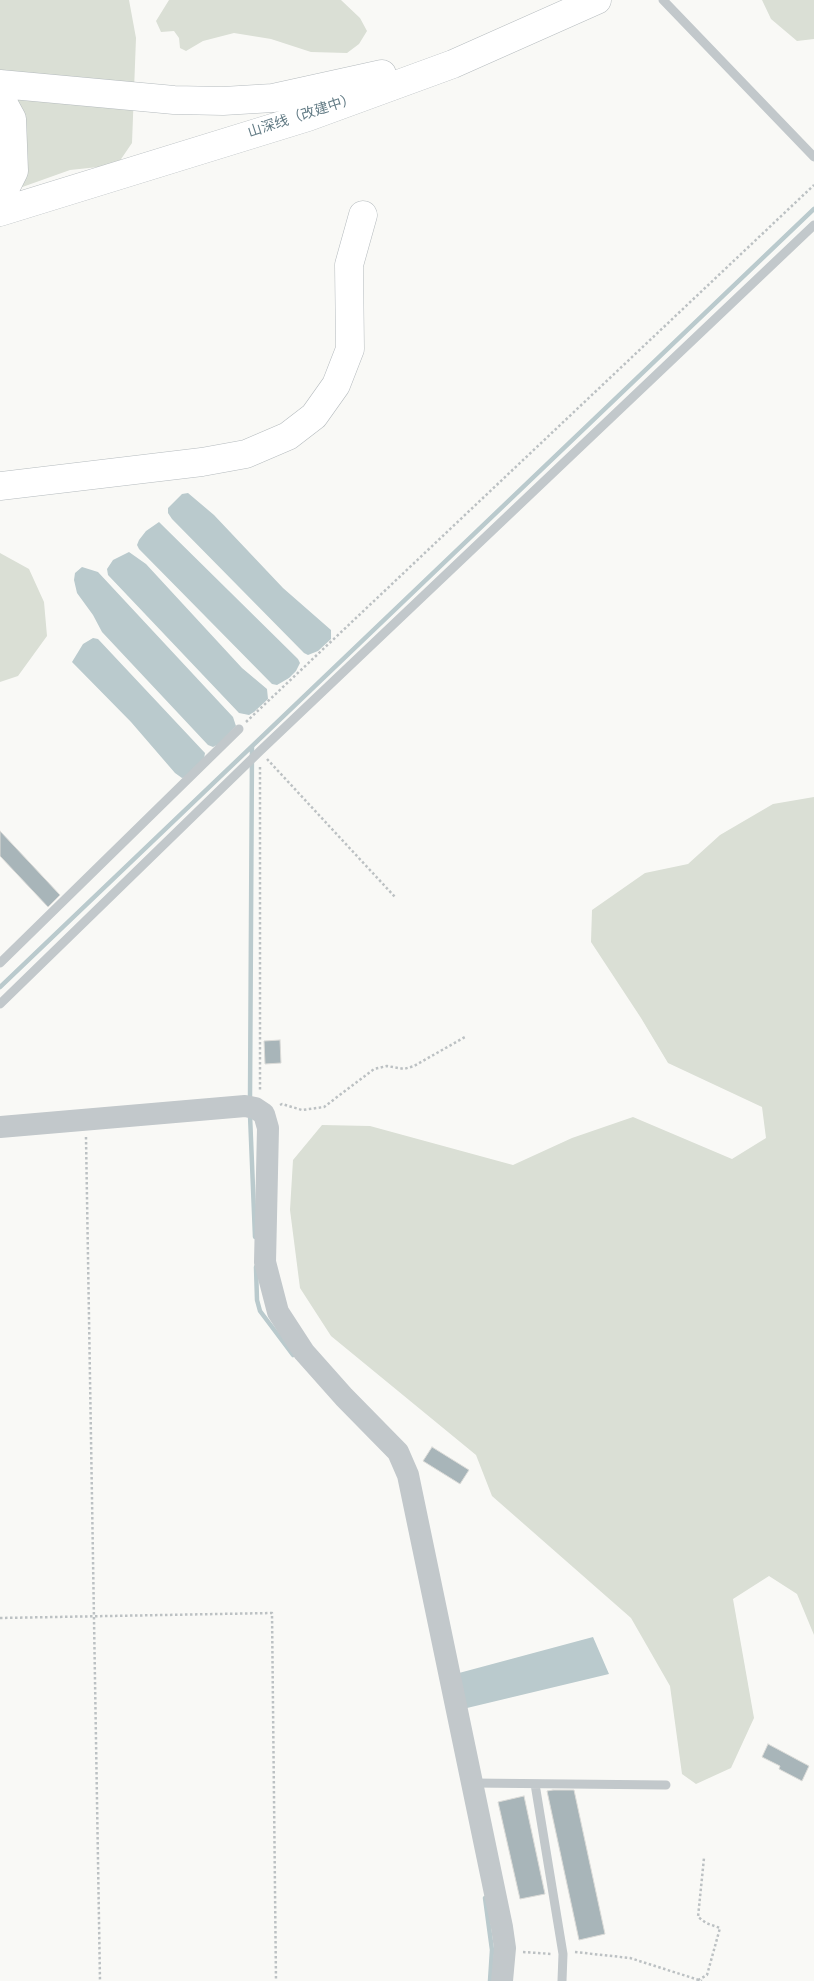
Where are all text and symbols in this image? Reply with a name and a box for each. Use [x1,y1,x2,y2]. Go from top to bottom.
street label: 山深线（改建中） [246,92,358,142]

